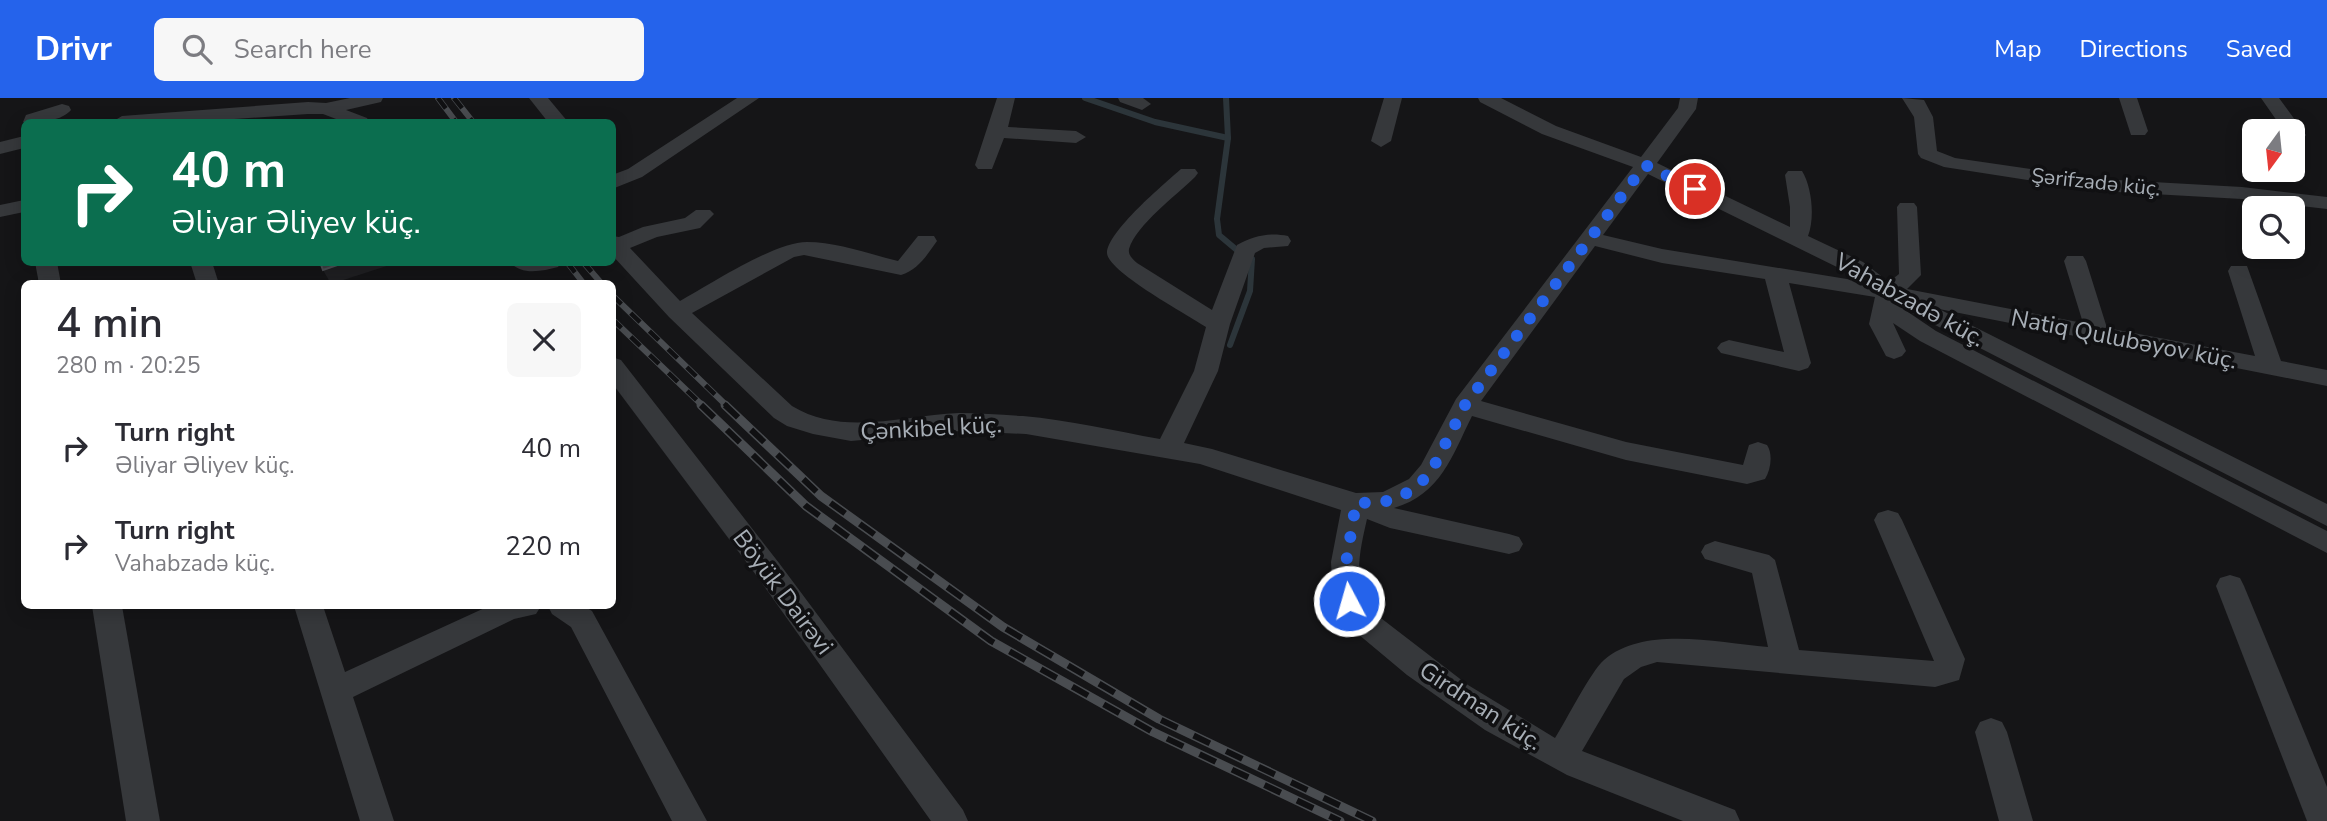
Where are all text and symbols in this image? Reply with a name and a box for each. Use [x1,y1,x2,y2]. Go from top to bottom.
search box [154,18,644,81]
text: Drivr [35,27,112,72]
icon: search [178,30,216,68]
text: Search here [234,32,372,67]
text: Map [1994,33,2041,65]
text: Directions [2079,33,2188,65]
text: Saved [2226,33,2292,65]
north arrow [2242,119,2305,182]
map controls [2242,119,2305,259]
text: 40 m [171,137,286,204]
icon: right [56,147,147,238]
pin [1665,159,1725,219]
street label: Şərifzadə küç. [2030,161,2162,203]
icon: arrive [1676,170,1714,208]
button: search [2242,196,2305,259]
text: Əliyar Əliyev küç. [171,201,421,244]
street label: Vahabzadə küç. [1828,245,1991,354]
text: 4 min [56,295,163,352]
street label: Natiq Qulubəyov küç. [2008,301,2240,377]
button: close [507,303,581,377]
text: 280 m · 20:25 [56,350,201,381]
street label: Çənkibel küç. [859,408,1003,448]
text: Turn right [115,415,234,450]
icon: right [56,429,94,467]
text: 40 m [521,431,581,466]
text: Əliyar Əliyev küç. [115,450,295,481]
text: Turn right [115,513,234,548]
street label: Böyük Dairəvi [726,523,840,661]
icon: right [56,527,94,565]
text: 220 m [505,529,581,564]
text: Vahabzadə küç. [115,548,275,579]
position arrow [1312,564,1386,638]
street label: Girdman küç. [1413,654,1549,758]

